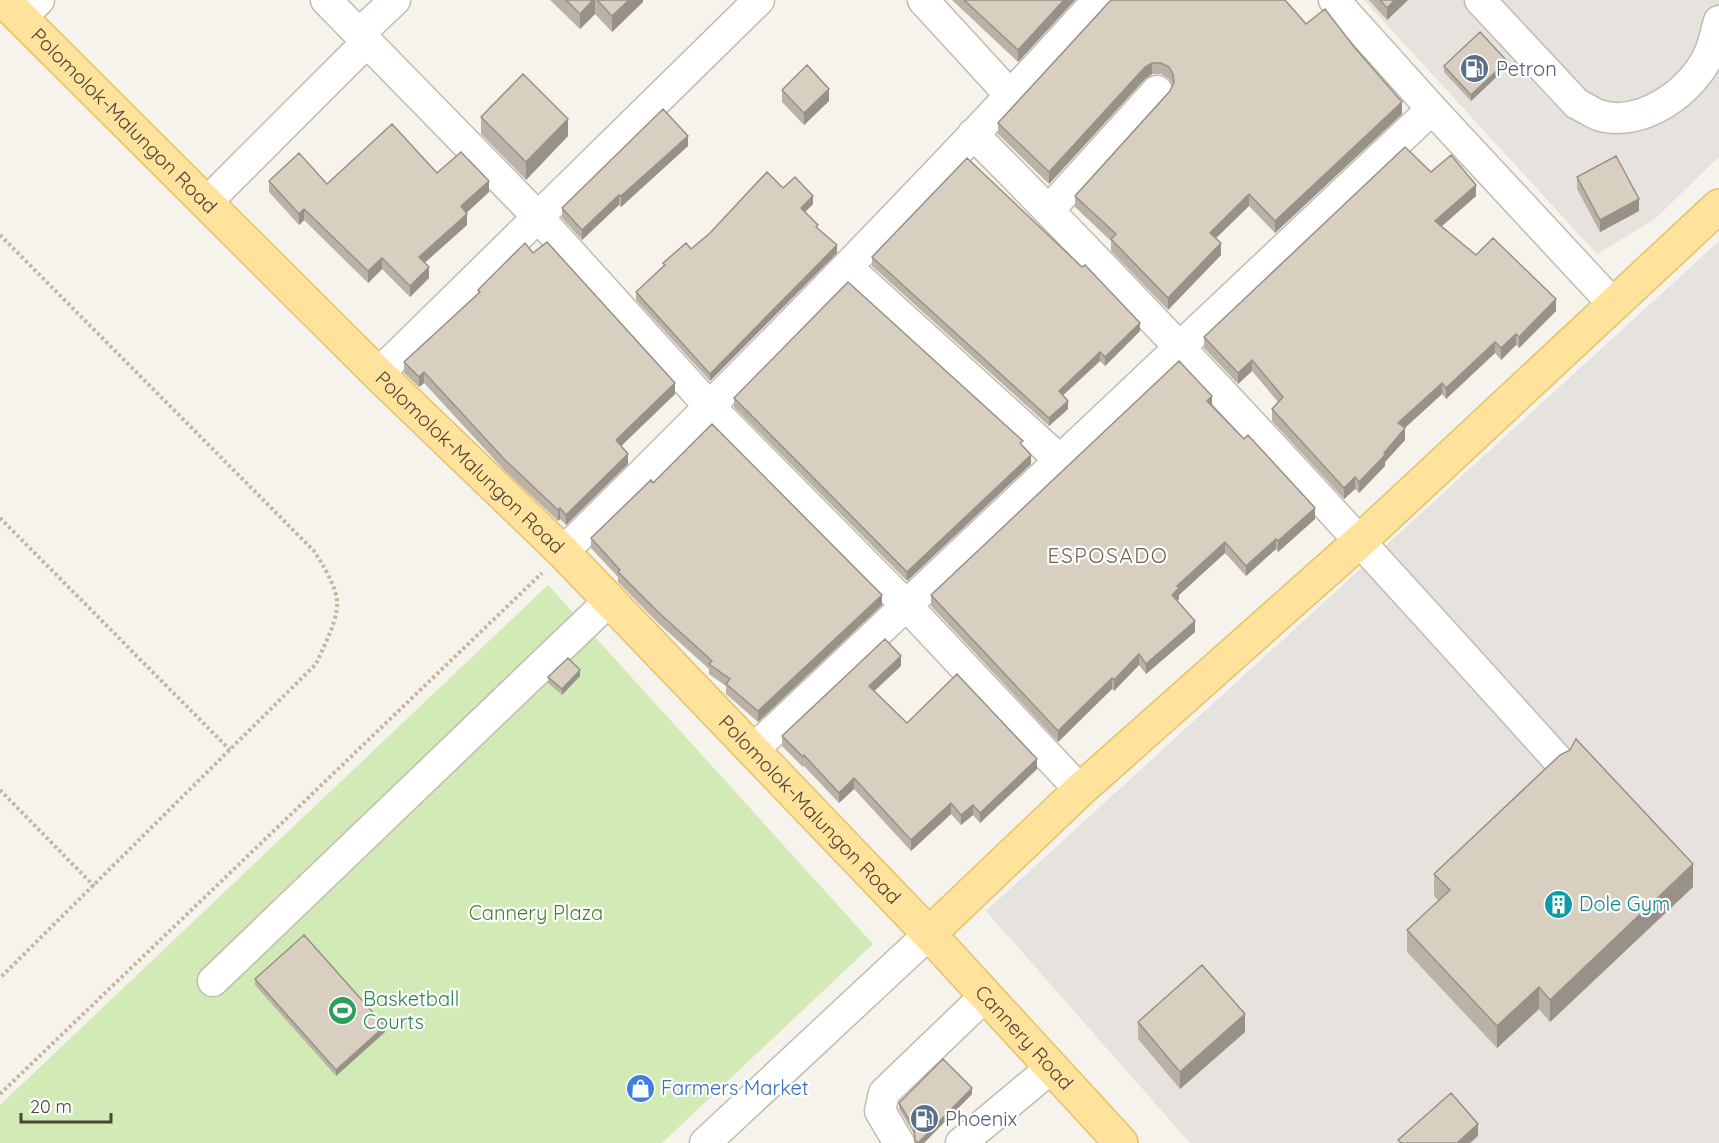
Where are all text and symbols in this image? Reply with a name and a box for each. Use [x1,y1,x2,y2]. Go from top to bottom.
street label: Polomolok-Malungon Road [26,22,223,218]
fuel station icon: Petron [1459,53,1491,85]
place label: Petron [1496,56,1557,81]
street label: Polomolok-Malungon Road [370,365,570,559]
district label: ESPOSADO [1048,542,1168,568]
street label: Polomolok-Malungon Road [714,709,907,909]
building icon: Dole Gym [1542,888,1574,920]
place label: Dole Gym [1579,891,1670,916]
park label: Cannery Plaza [469,900,603,925]
street label: Cannery Road [970,979,1079,1095]
place label: Basketball Courts [363,986,459,1034]
sports icon: Basketball Courts [326,994,358,1026]
shop icon: Farmers Market [624,1072,656,1104]
place label: Farmers Market [661,1075,809,1100]
scale bar [21,1086,111,1124]
text: 20 m [30,1095,72,1118]
fuel station icon: Phoenix [908,1103,940,1135]
place label: Phoenix [945,1106,1017,1131]

